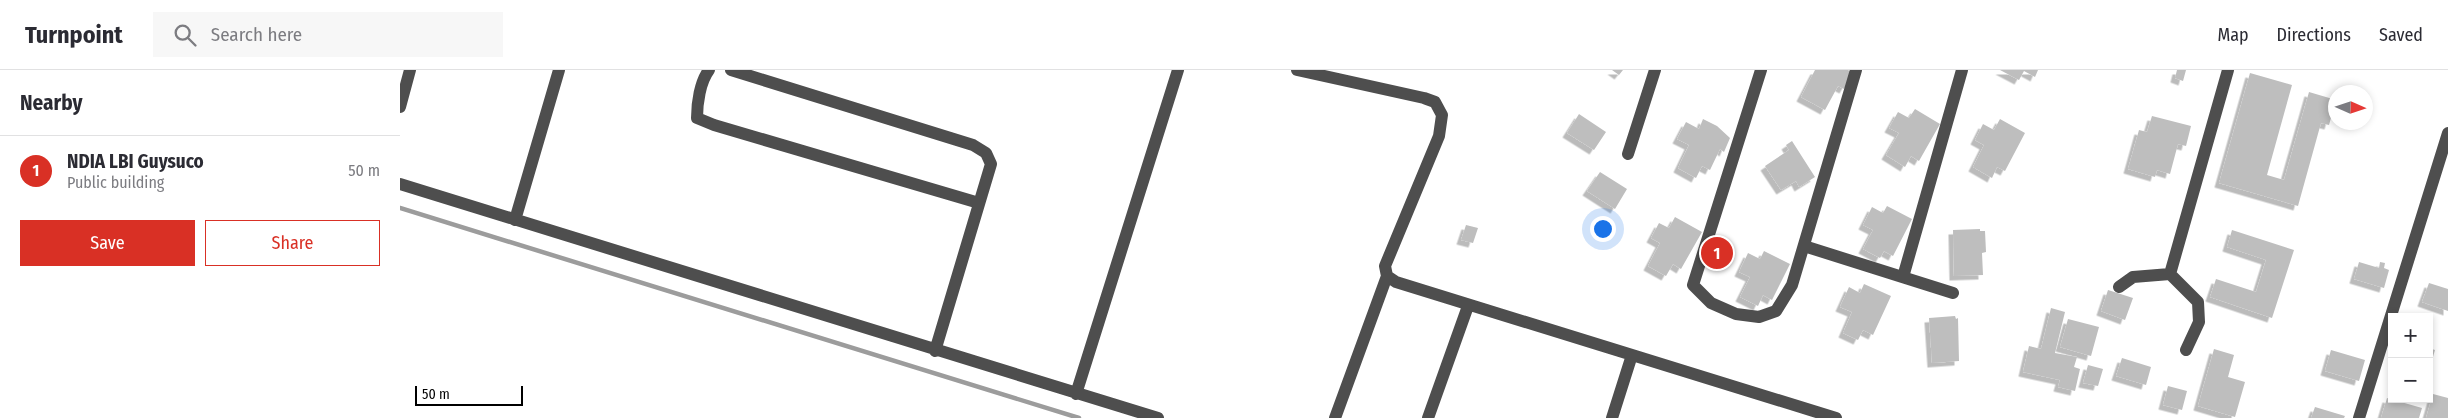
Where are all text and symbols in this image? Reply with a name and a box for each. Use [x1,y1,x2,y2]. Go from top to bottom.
search box [153,12,503,57]
text: Turnpoint [25,21,123,49]
icon: search [171,21,199,49]
text: Search here [211,23,302,46]
text: Map [2217,24,2249,46]
text: Directions [2277,24,2351,46]
text: Saved [2379,24,2423,46]
north arrow [2328,85,2373,130]
text: Nearby [20,90,82,116]
text: NDIA LBI Guysuco [67,150,204,173]
text: 1 [33,161,39,180]
text: 50 m [348,161,380,180]
text: Public building [67,173,164,192]
your location [1590,216,1616,242]
button: Save [20,220,195,266]
button: Share [205,220,380,266]
pin: 1 [1701,234,1733,272]
map controls [2388,313,2433,403]
button: + [2388,313,2433,358]
button: − [2388,358,2433,403]
scale bar [415,383,522,406]
text: 50 m [422,386,450,403]

